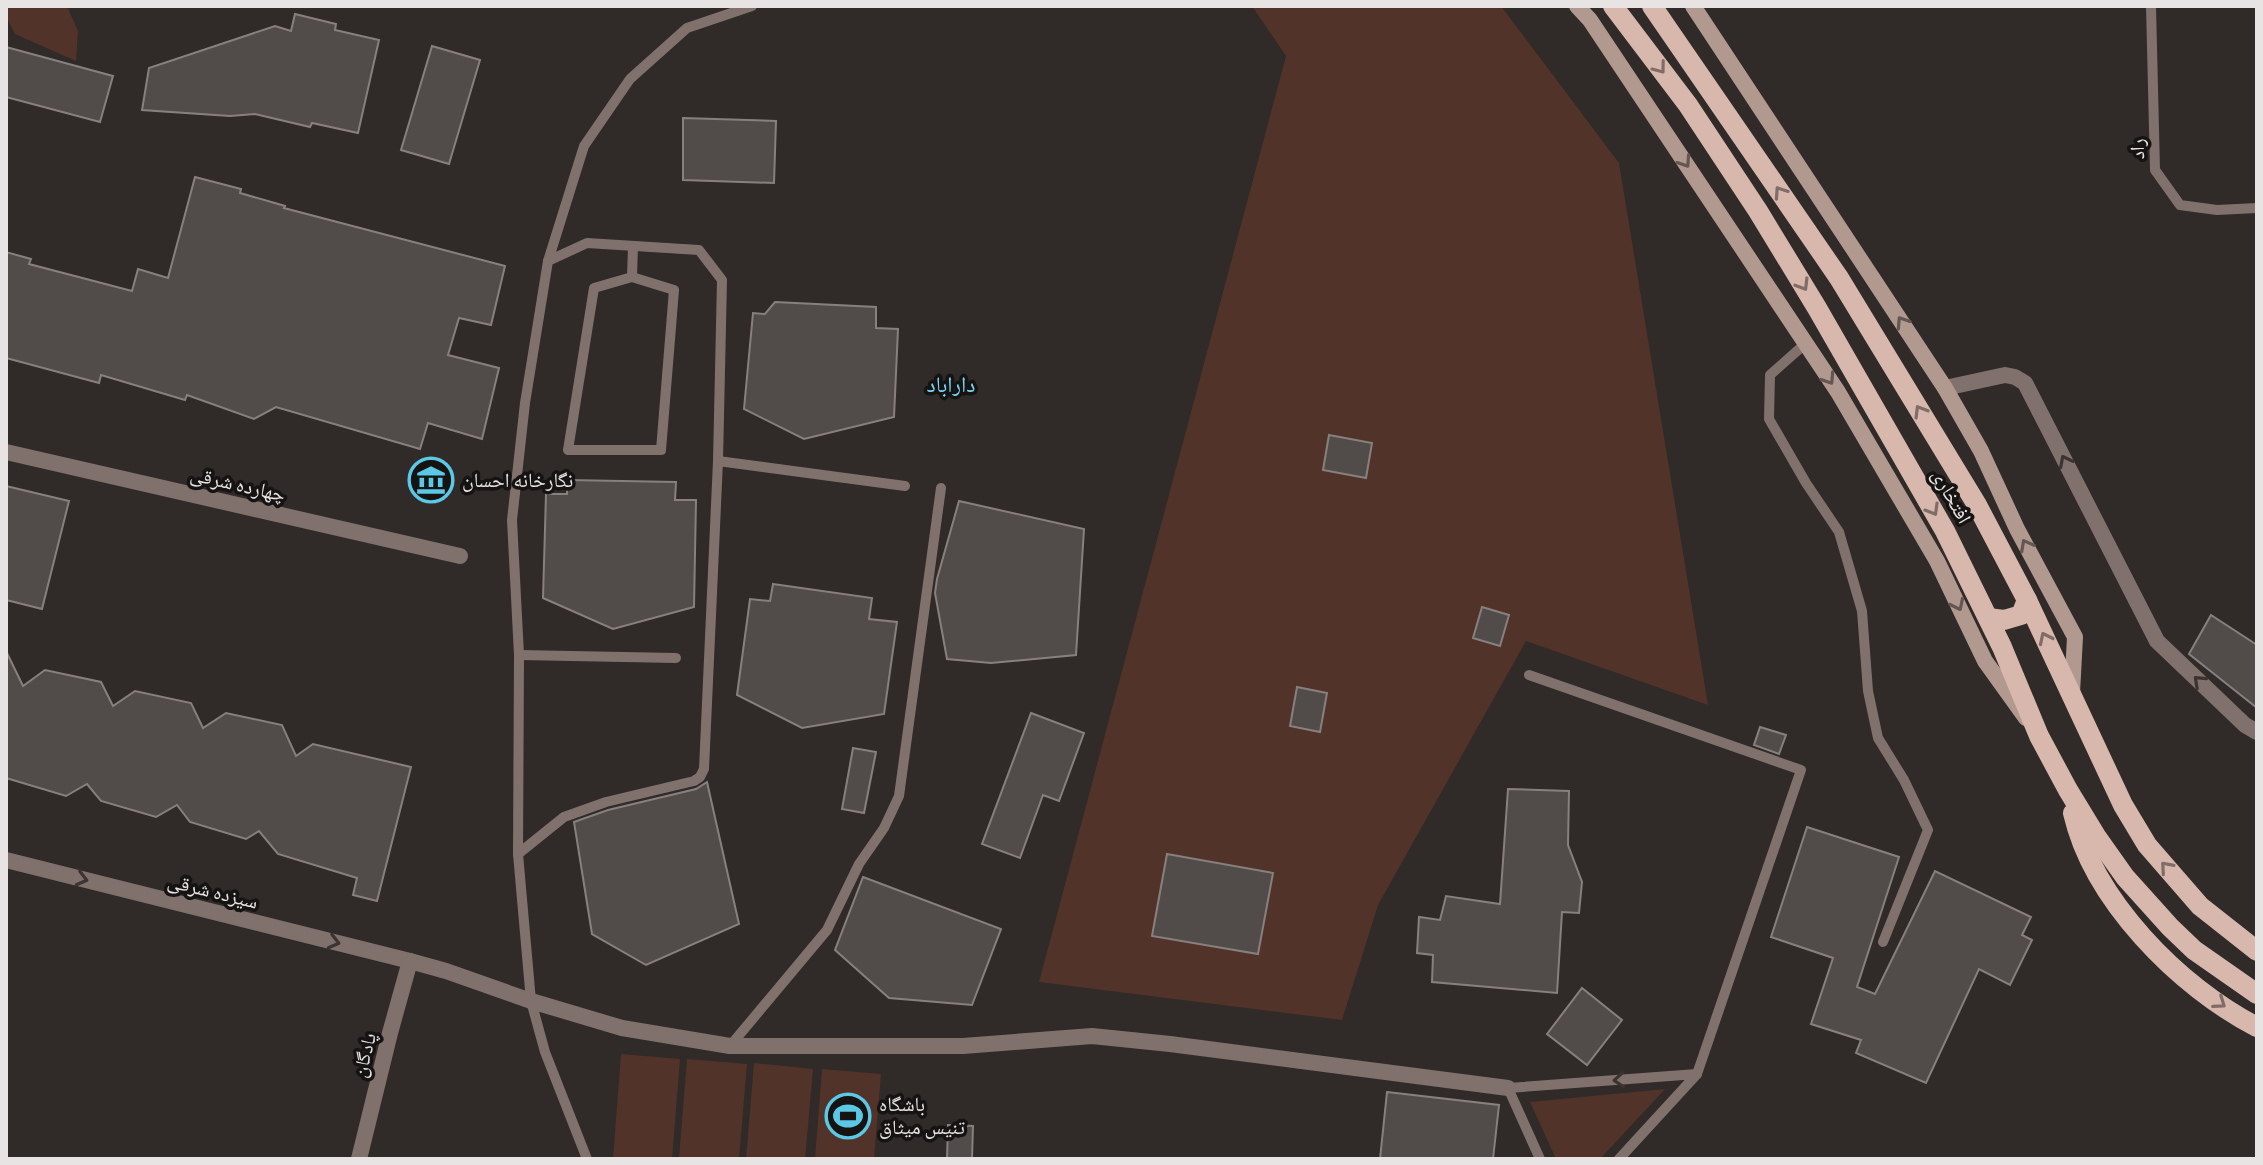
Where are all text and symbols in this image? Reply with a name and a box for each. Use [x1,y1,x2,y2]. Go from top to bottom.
one-way arrow [1651,59,1665,74]
street label: راد [2123,138,2150,160]
one-way arrow [1675,154,1690,168]
one-way arrow [1775,186,1790,200]
one-way arrow [1793,276,1808,291]
one-way arrow [1897,317,1912,331]
district label: داراباد [927,369,975,399]
one-way arrow [1819,370,1834,385]
one-way arrow [1914,405,1929,420]
one-way arrow [2059,454,2074,469]
museum icon: نگارخانه احسان [407,456,455,504]
street label: چهارده شرقی [188,459,289,508]
street label: افتخاری [1926,463,1979,528]
place label: نگارخانه احسان [462,466,573,493]
one-way arrow [1923,501,1939,516]
one-way arrow [2020,538,2035,553]
one-way arrow [1948,596,1964,611]
one-way arrow [2039,631,2055,646]
one-way arrow [2193,676,2208,690]
one-way arrow [2161,861,2175,876]
street label: سیزده شرقی [165,866,261,915]
one-way arrow [74,870,88,887]
one-way arrow [327,933,340,950]
one-way arrow [2211,994,2225,1008]
street label: پادگان [345,1030,382,1080]
one-way arrow [1613,1071,1626,1088]
place label: باشگاه تنيس ميثاق [879,1090,965,1140]
sports icon: باشگاه تنيس ميثاق [824,1092,872,1140]

